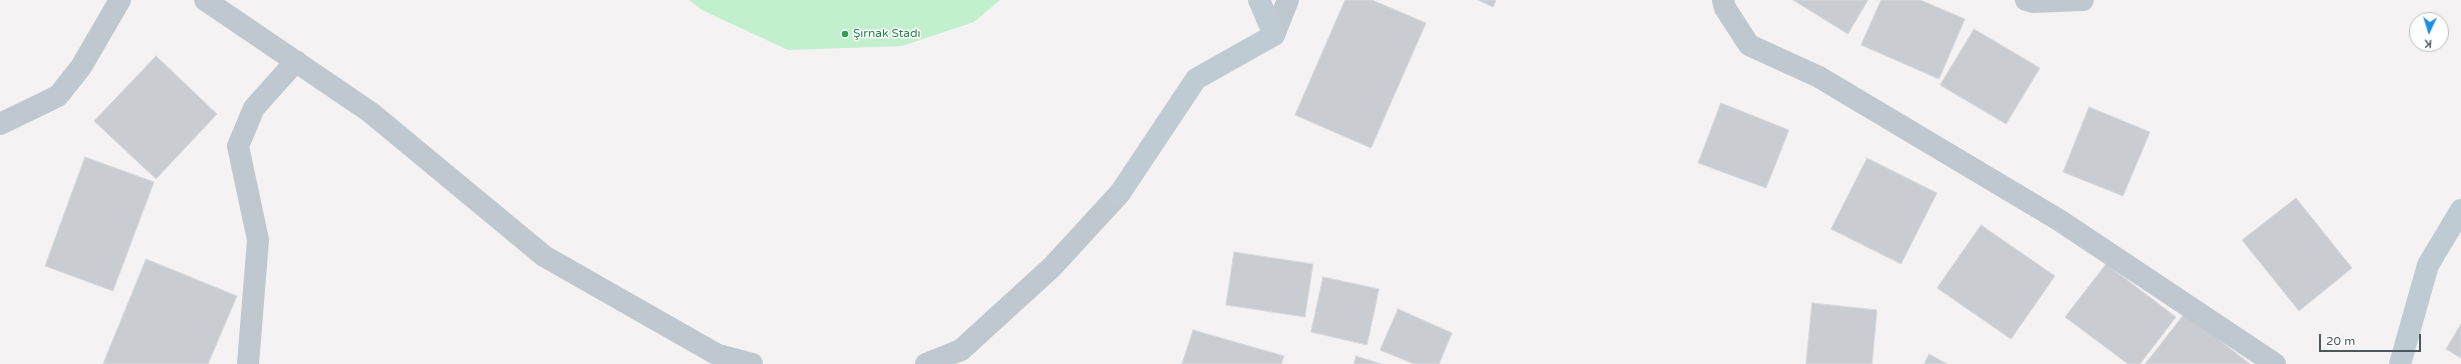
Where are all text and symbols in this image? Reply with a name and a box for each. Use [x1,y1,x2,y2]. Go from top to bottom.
north arrow [2409,12,2449,52]
place label: Şırnak Stadı [853,27,921,41]
marker: Şırnak Stadı [840,29,850,39]
text: K [2424,37,2432,50]
scale bar [2321,326,2423,352]
text: 20 m [2326,334,2355,348]

